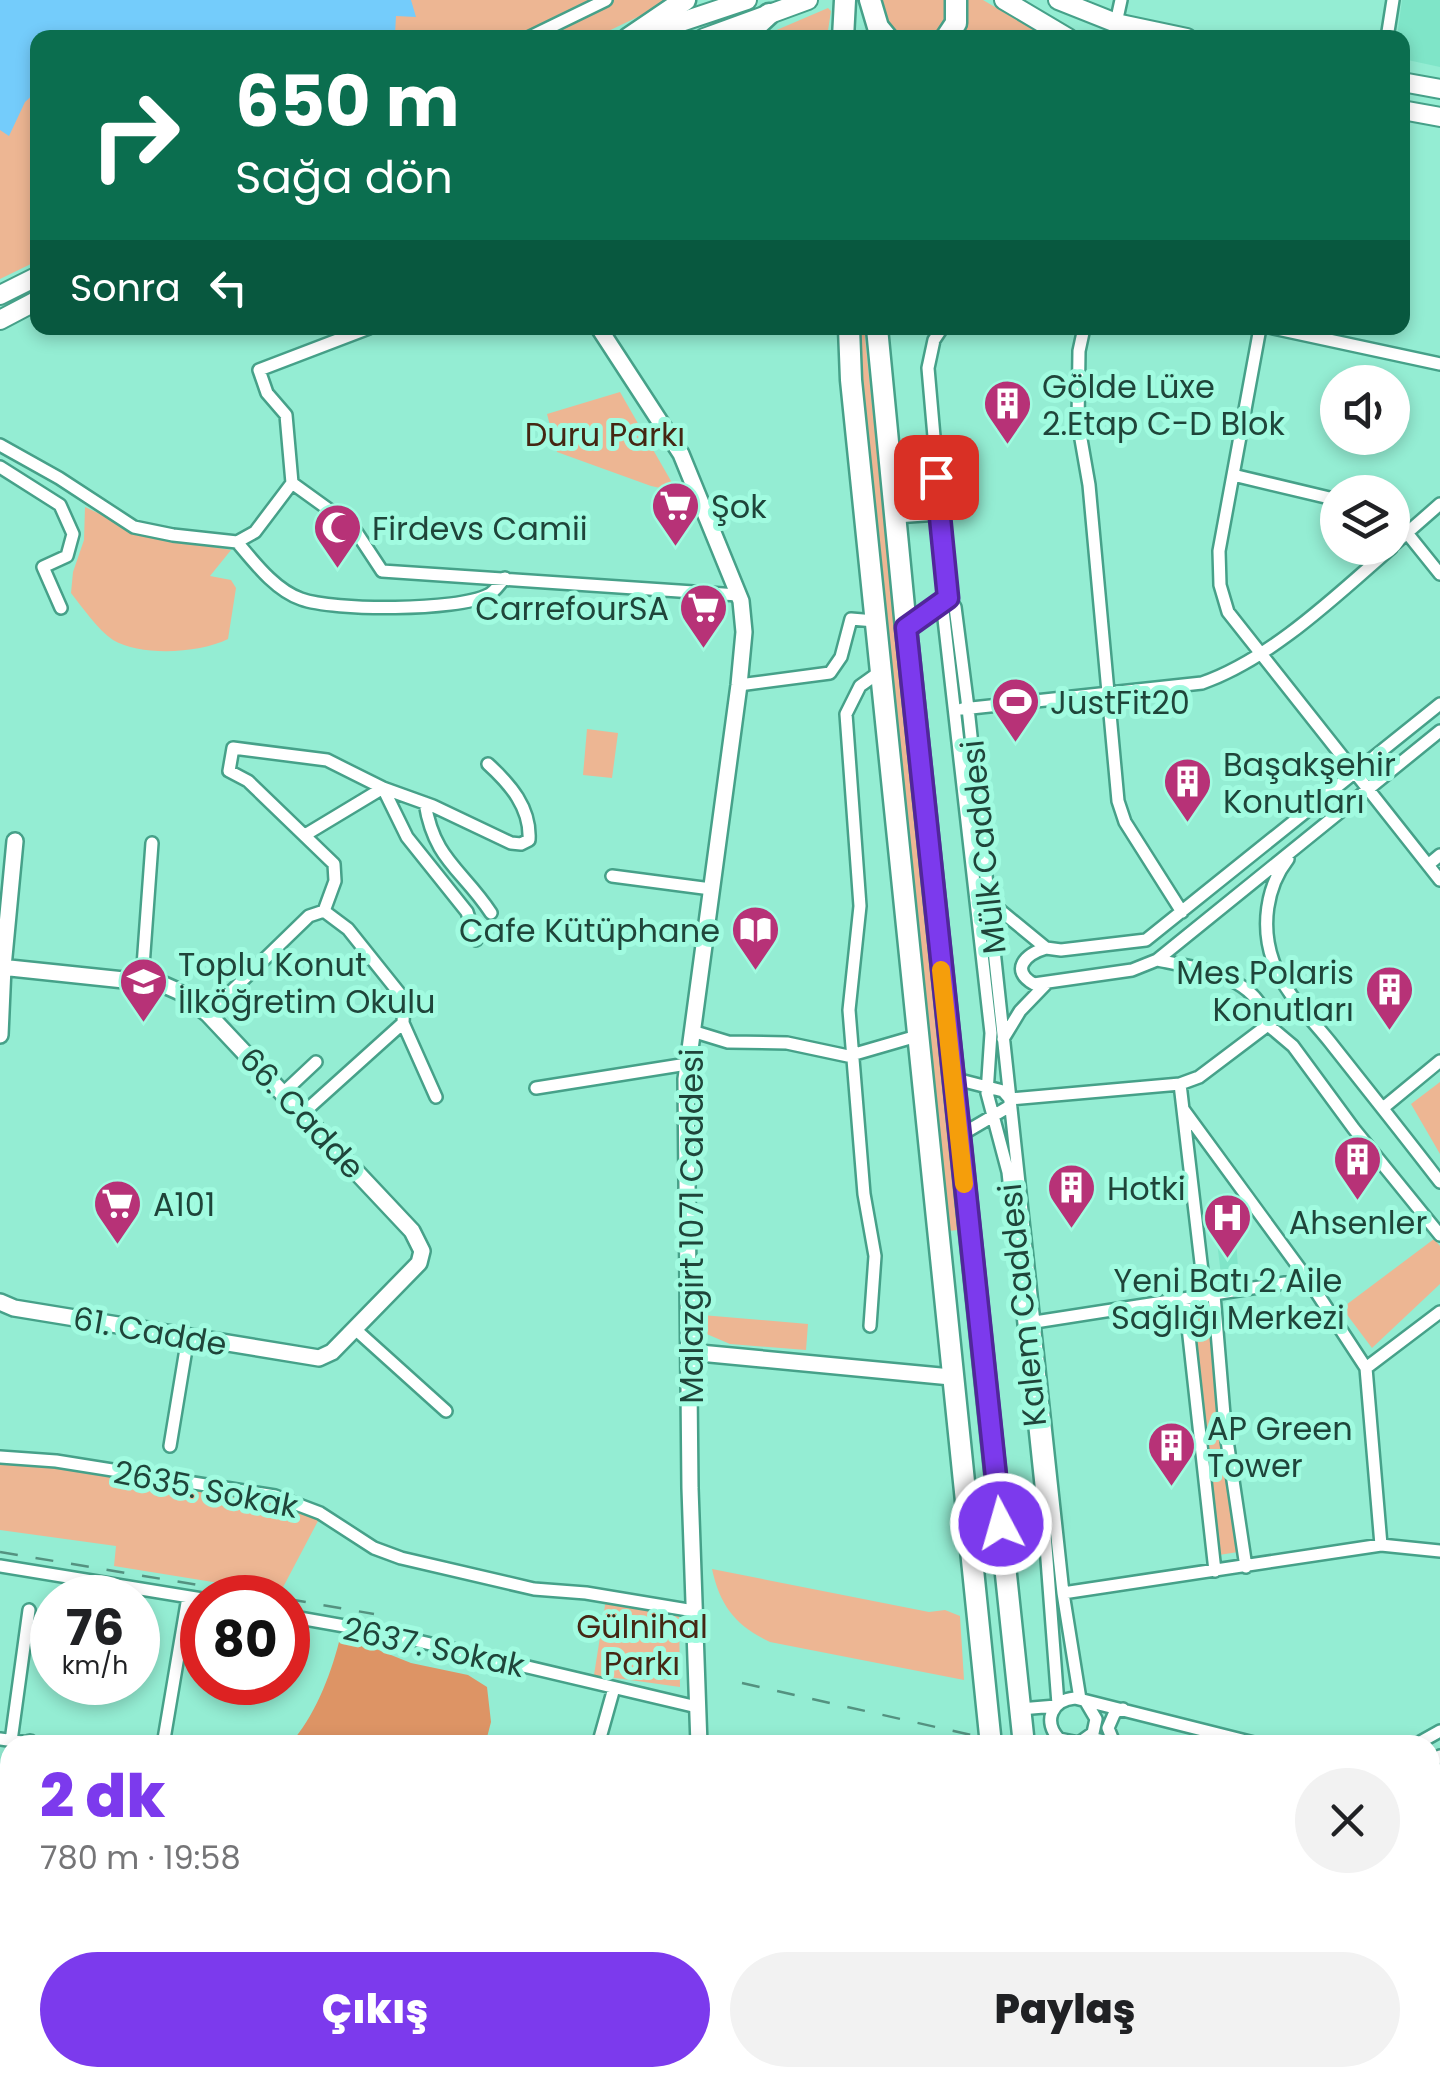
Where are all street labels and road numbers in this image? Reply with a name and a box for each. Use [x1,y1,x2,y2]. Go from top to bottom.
street label: Mülk Caddesi [949,738,1017,956]
street label: 66. Cadde [229,1037,375,1189]
street label: Malazgirt 1071 Caddesi [669,1048,714,1404]
street label: Kalem Caddesi [987,1181,1057,1429]
street label: 61. Cadde [70,1295,230,1367]
street label: 2635. Sokak [110,1449,302,1529]
street label: 2637. Sokak [339,1606,529,1688]

